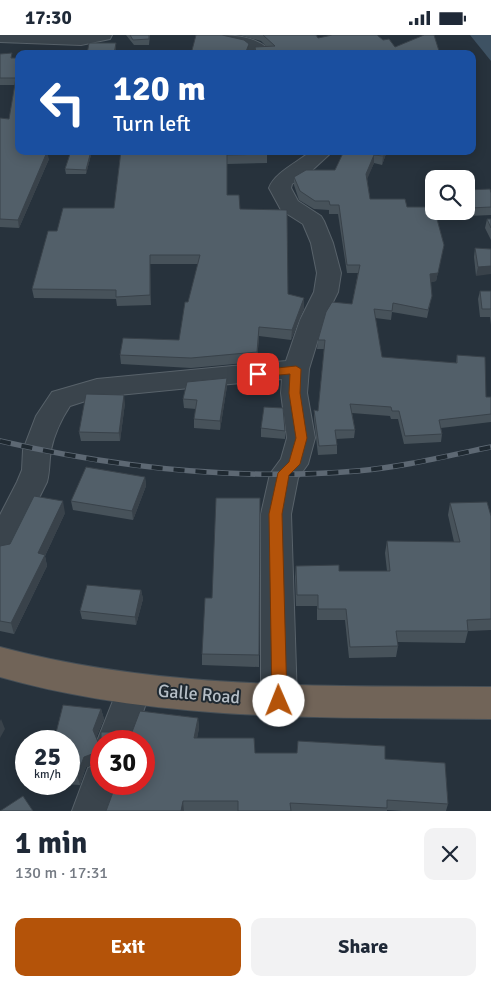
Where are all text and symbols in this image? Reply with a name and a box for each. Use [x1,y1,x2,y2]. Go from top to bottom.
text: 17:30 [25,6,72,30]
text: 120 m [113,67,206,110]
icon: left [30,70,95,135]
text: Turn left [113,110,191,137]
map controls [425,170,475,220]
button: search [425,170,475,220]
pin [237,353,279,395]
icon: arrive [244,360,272,388]
position arrow [252,674,304,726]
street label: Galle Road [157,679,241,709]
speed limit sign: 30 [90,730,155,795]
text: 25 [34,741,61,772]
text: km/h [34,767,61,782]
text: 1 min [15,825,87,862]
button: close [424,828,476,880]
text: 130 m · 17:31 [15,863,108,883]
button: Exit [15,918,241,976]
button: Share [251,918,476,976]

